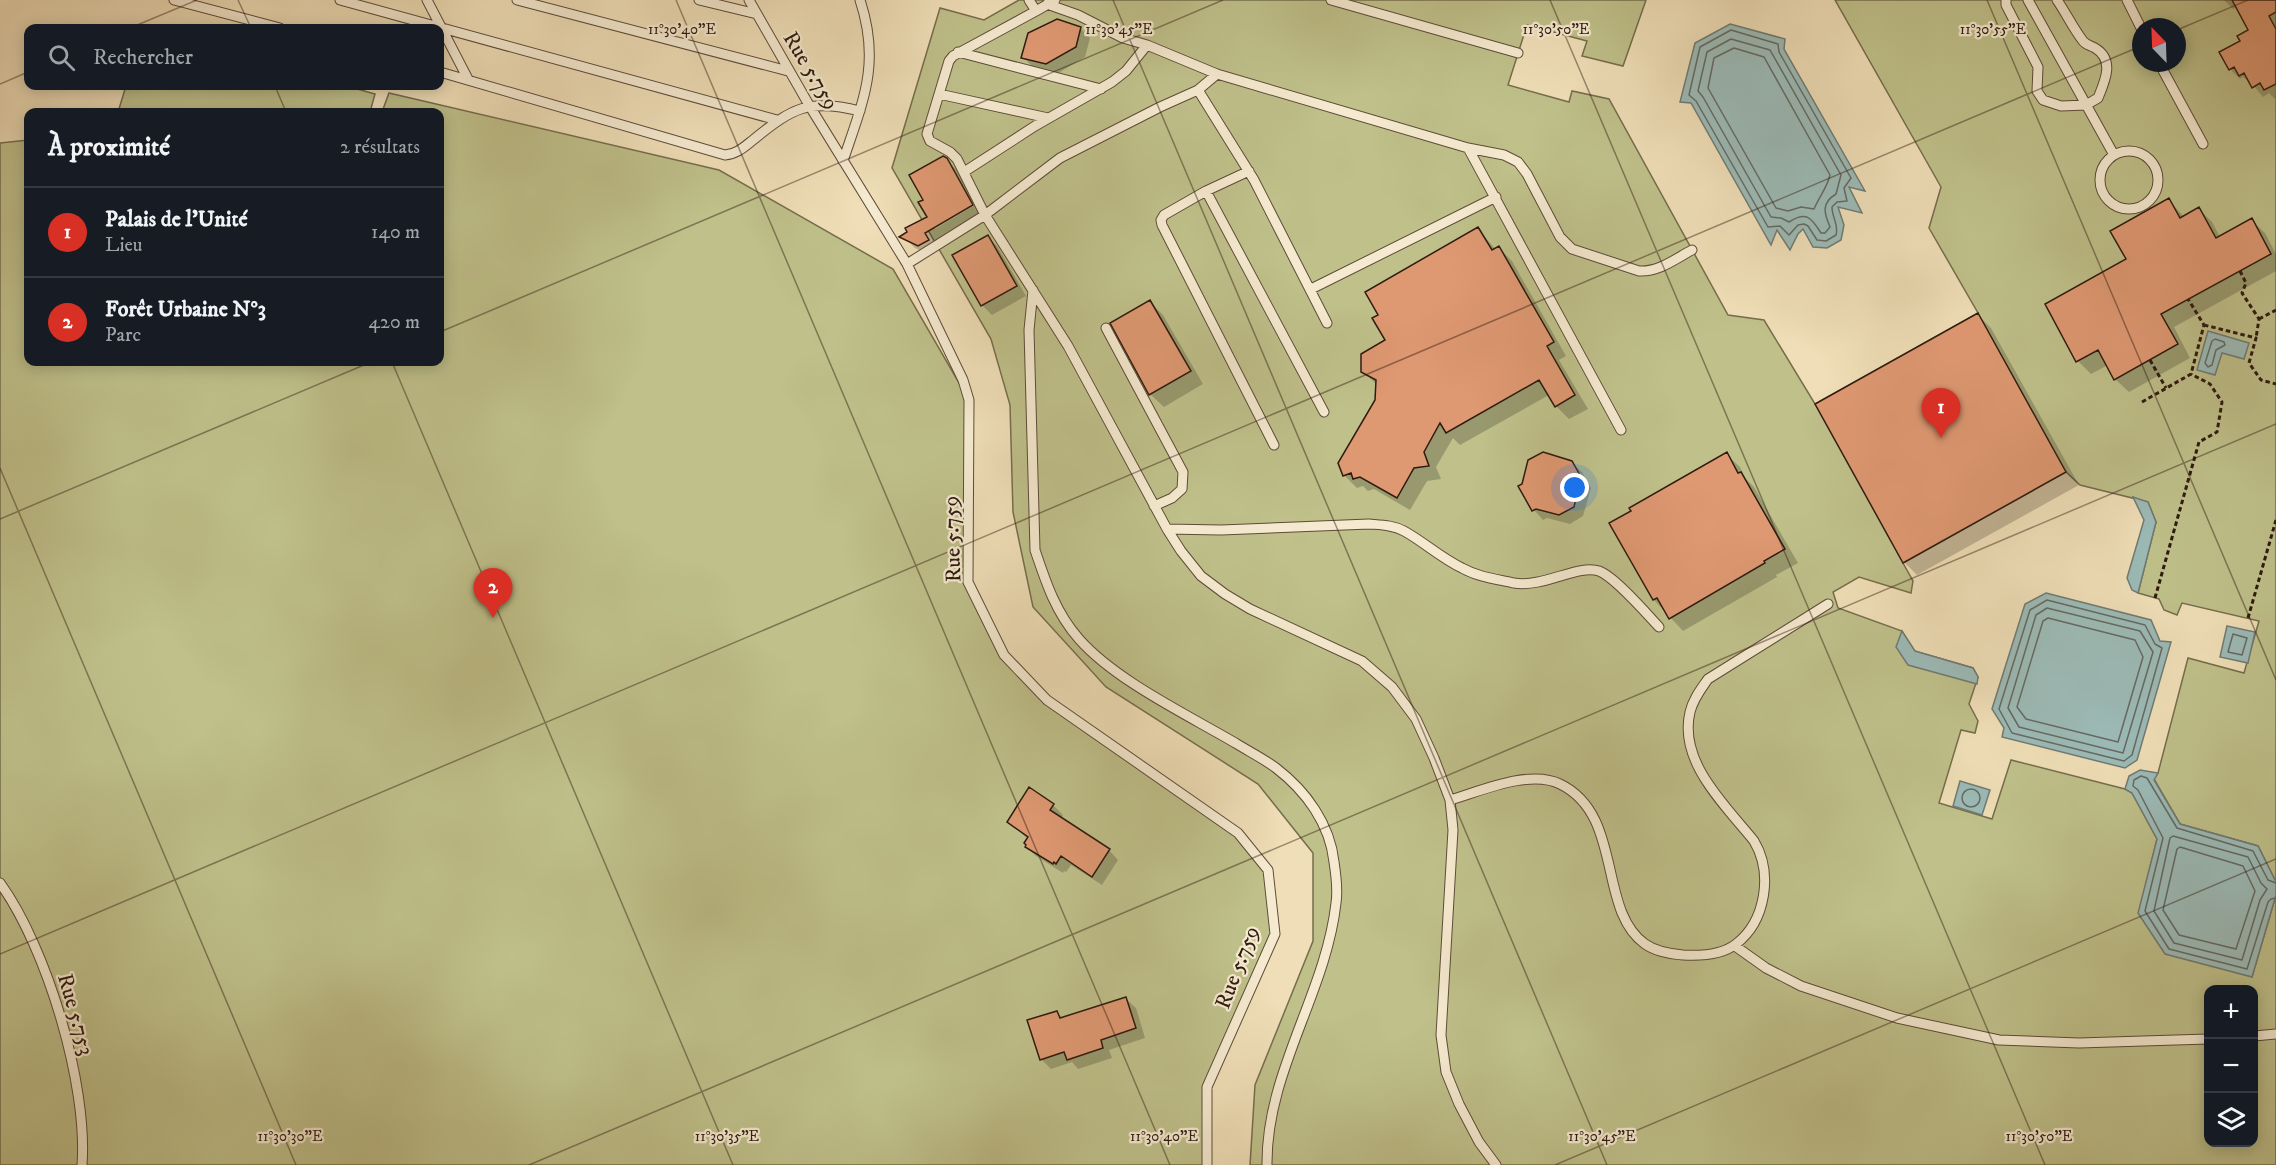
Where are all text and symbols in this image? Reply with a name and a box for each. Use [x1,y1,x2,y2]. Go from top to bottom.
north arrow [2132,18,2186,72]
text: 11°30'40"E [648,20,716,39]
text: 11°30'45"E [1085,20,1153,39]
text: 11°30'50"E [1523,20,1590,39]
text: 11°30'55"E [1960,20,2027,39]
search box [24,24,444,90]
street label: Rue 5.759 [777,27,845,115]
icon: search [45,41,78,74]
text: Rechercher [93,44,193,71]
text: À proximité [48,131,170,164]
text: 2 résultats [340,135,420,160]
text: Palais de l'Unité [105,206,248,233]
text: 1 [64,220,71,245]
text: 140 m [371,220,420,245]
text: Lieu [105,233,143,258]
text: Forêt Urbaine N°3 [105,296,266,323]
text: 2 [63,310,72,335]
text: 420 m [369,310,420,335]
text: Parc [105,323,141,348]
pin: 1 [1922,388,1960,438]
your location [1560,473,1589,502]
street label: Rue 5.759 [937,495,968,583]
pin: 2 [474,568,512,618]
street label: Rue 5.759 [1209,922,1266,1013]
street label: Rue 5.753 [51,970,100,1058]
map controls [2204,985,2258,1147]
button: + [2204,985,2258,1039]
button: − [2204,1039,2258,1093]
button: layers [2204,1093,2258,1147]
text: 11°30'30"E [257,1127,323,1146]
text: 11°30'35"E [695,1127,760,1146]
text: 11°30'40"E [1130,1127,1198,1146]
text: 11°30'45"E [1568,1127,1636,1146]
text: 11°30'50"E [2006,1127,2073,1146]

